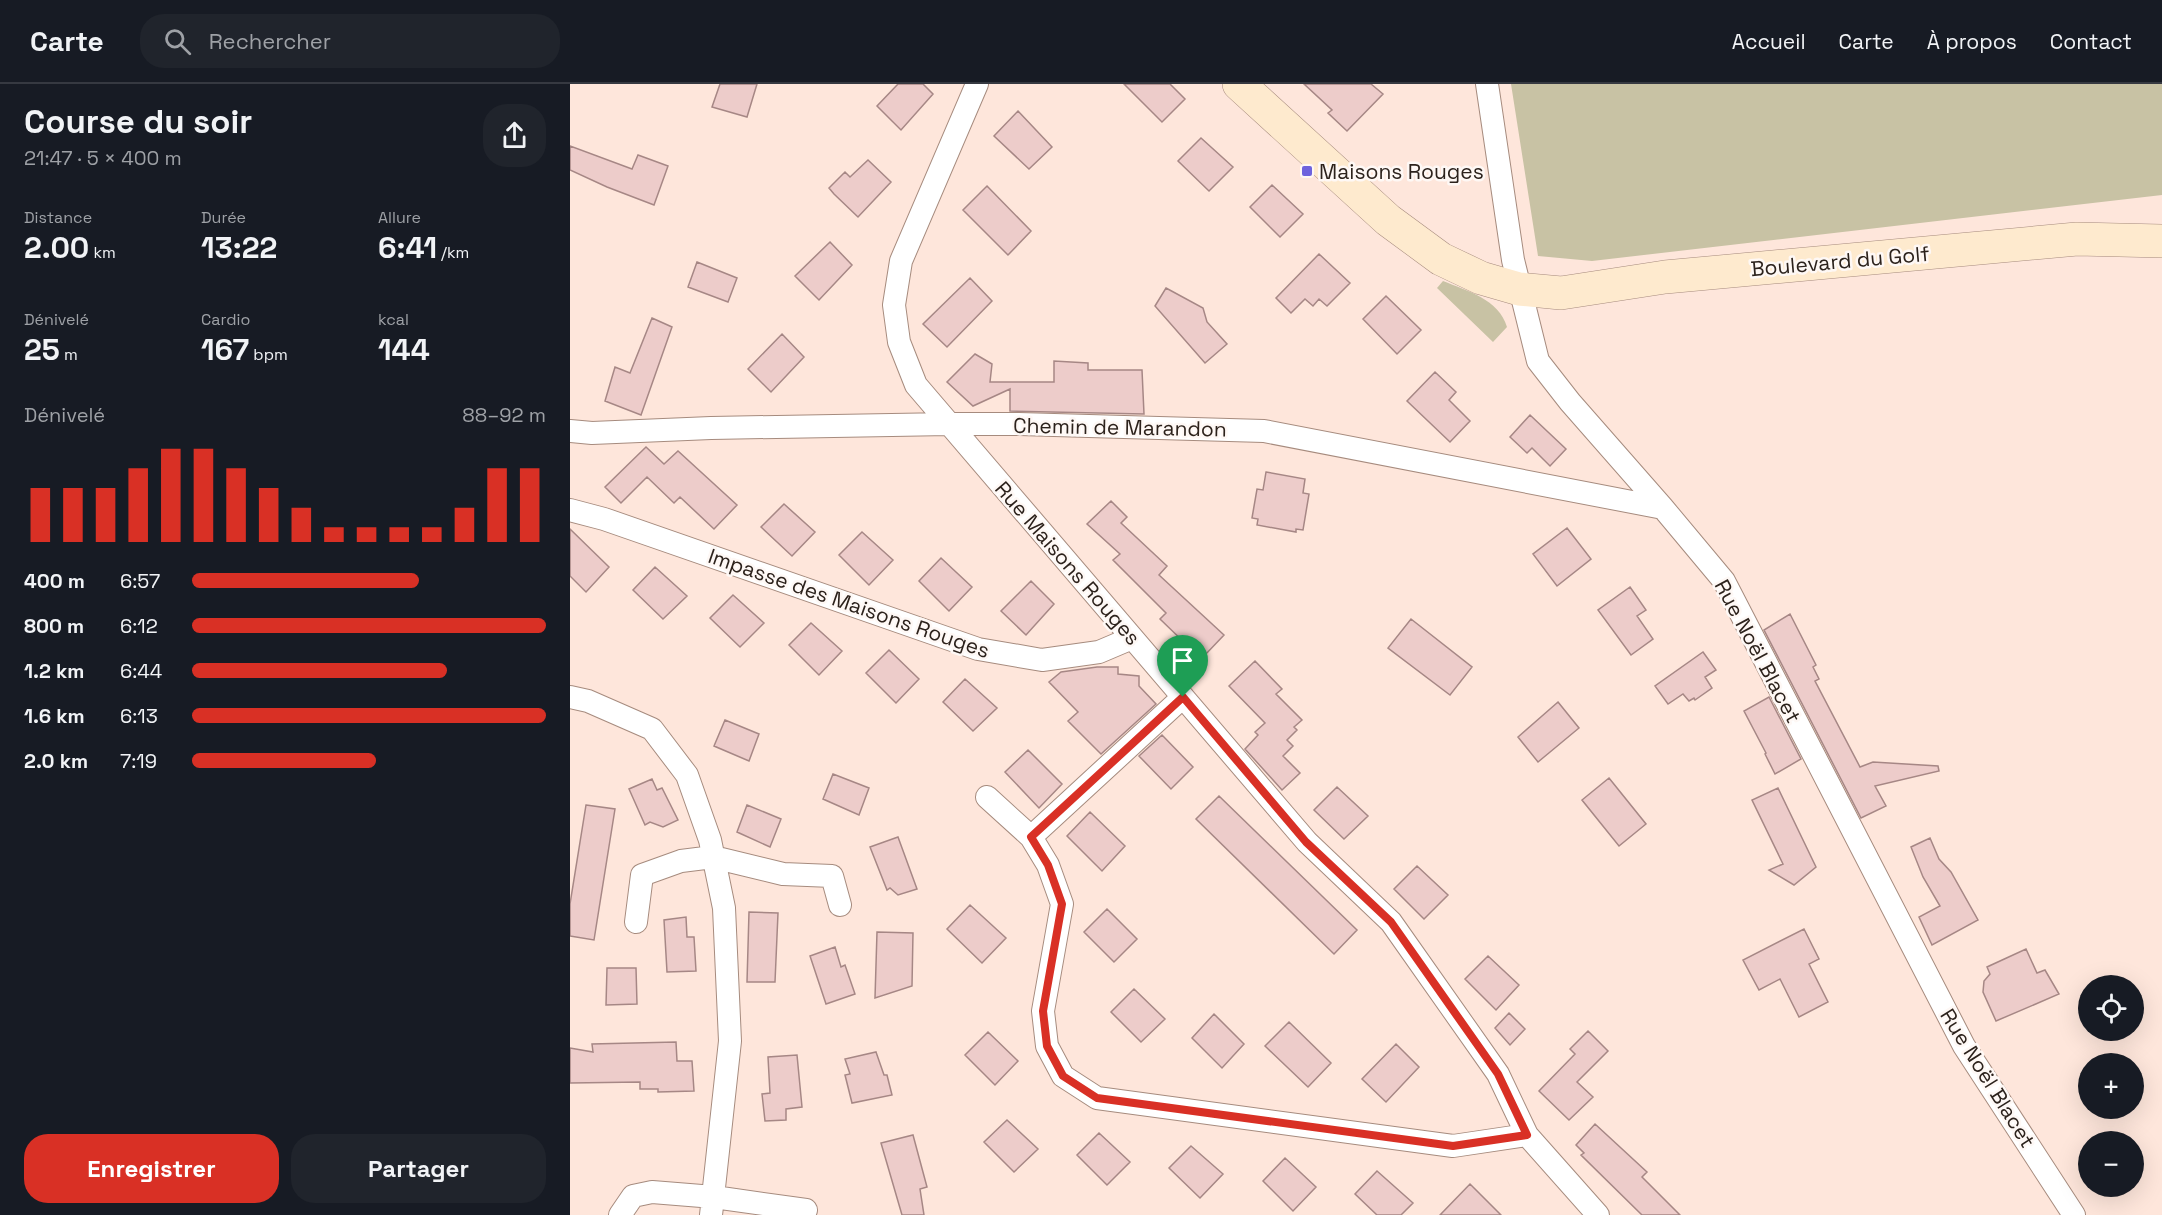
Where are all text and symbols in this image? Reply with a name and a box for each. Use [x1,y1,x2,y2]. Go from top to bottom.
search box [140,14,560,68]
text: Carte [30,23,104,59]
icon: search [161,25,194,58]
text: Rechercher [209,27,331,55]
text: Accueil [1732,28,1806,55]
text: Carte [1839,28,1894,55]
text: À propos [1927,28,2017,55]
text: Contact [2050,28,2132,55]
text: Course du soir [24,101,252,143]
button: share [483,104,546,167]
text: 21:47 · 5 × 400 m [24,145,182,171]
place label: Maisons Rouges [1319,158,1484,185]
marker: Maisons Rouges [1300,164,1314,178]
text: Distance [24,207,92,228]
text: Durée [201,207,246,228]
text: Allure [378,207,421,228]
text: 2.00 [24,228,89,267]
text: 13:22 [201,228,277,267]
text: 6:41 [378,228,437,267]
street label: Boulevard du Golf [1749,240,1931,282]
text: km [89,242,116,263]
text: /km [437,242,469,263]
text: Dénivelé [24,309,89,330]
text: Cardio [201,309,250,330]
text: kcal [378,309,409,330]
text: 25 [24,330,60,369]
text: 167 [201,330,249,369]
text: 144 [378,330,430,369]
text: m [60,344,78,365]
text: bpm [249,344,288,365]
text: Dénivelé [24,402,105,428]
text: 88–92 m [462,402,546,428]
street label: Chemin de Marandon [1013,412,1227,442]
street label: Rue Maisons Rouges [989,475,1147,651]
street label: Impasse des Maisons Rouges [705,542,993,664]
text: 400 m [24,568,85,594]
text: 6:57 [120,568,160,594]
street label: Rue Noël Blacet [1709,575,1807,727]
text: 800 m [24,613,84,639]
text: 6:12 [120,613,158,639]
pin [1157,635,1208,697]
icon: arrive [1166,644,1199,677]
text: 1.2 km [24,658,84,684]
text: 6:44 [120,658,162,684]
text: 1.6 km [24,703,85,729]
text: 6:13 [120,703,158,729]
text: 2.0 km [24,748,88,774]
text: 7:19 [120,748,157,774]
map controls [2078,975,2144,1197]
button: locate [2078,975,2144,1041]
street label: Rue Noël Blacet [1934,1003,2042,1153]
button: + [2078,1053,2144,1119]
button: − [2078,1131,2144,1197]
button: Enregistrer [24,1134,279,1203]
button: Partager [291,1134,546,1203]

